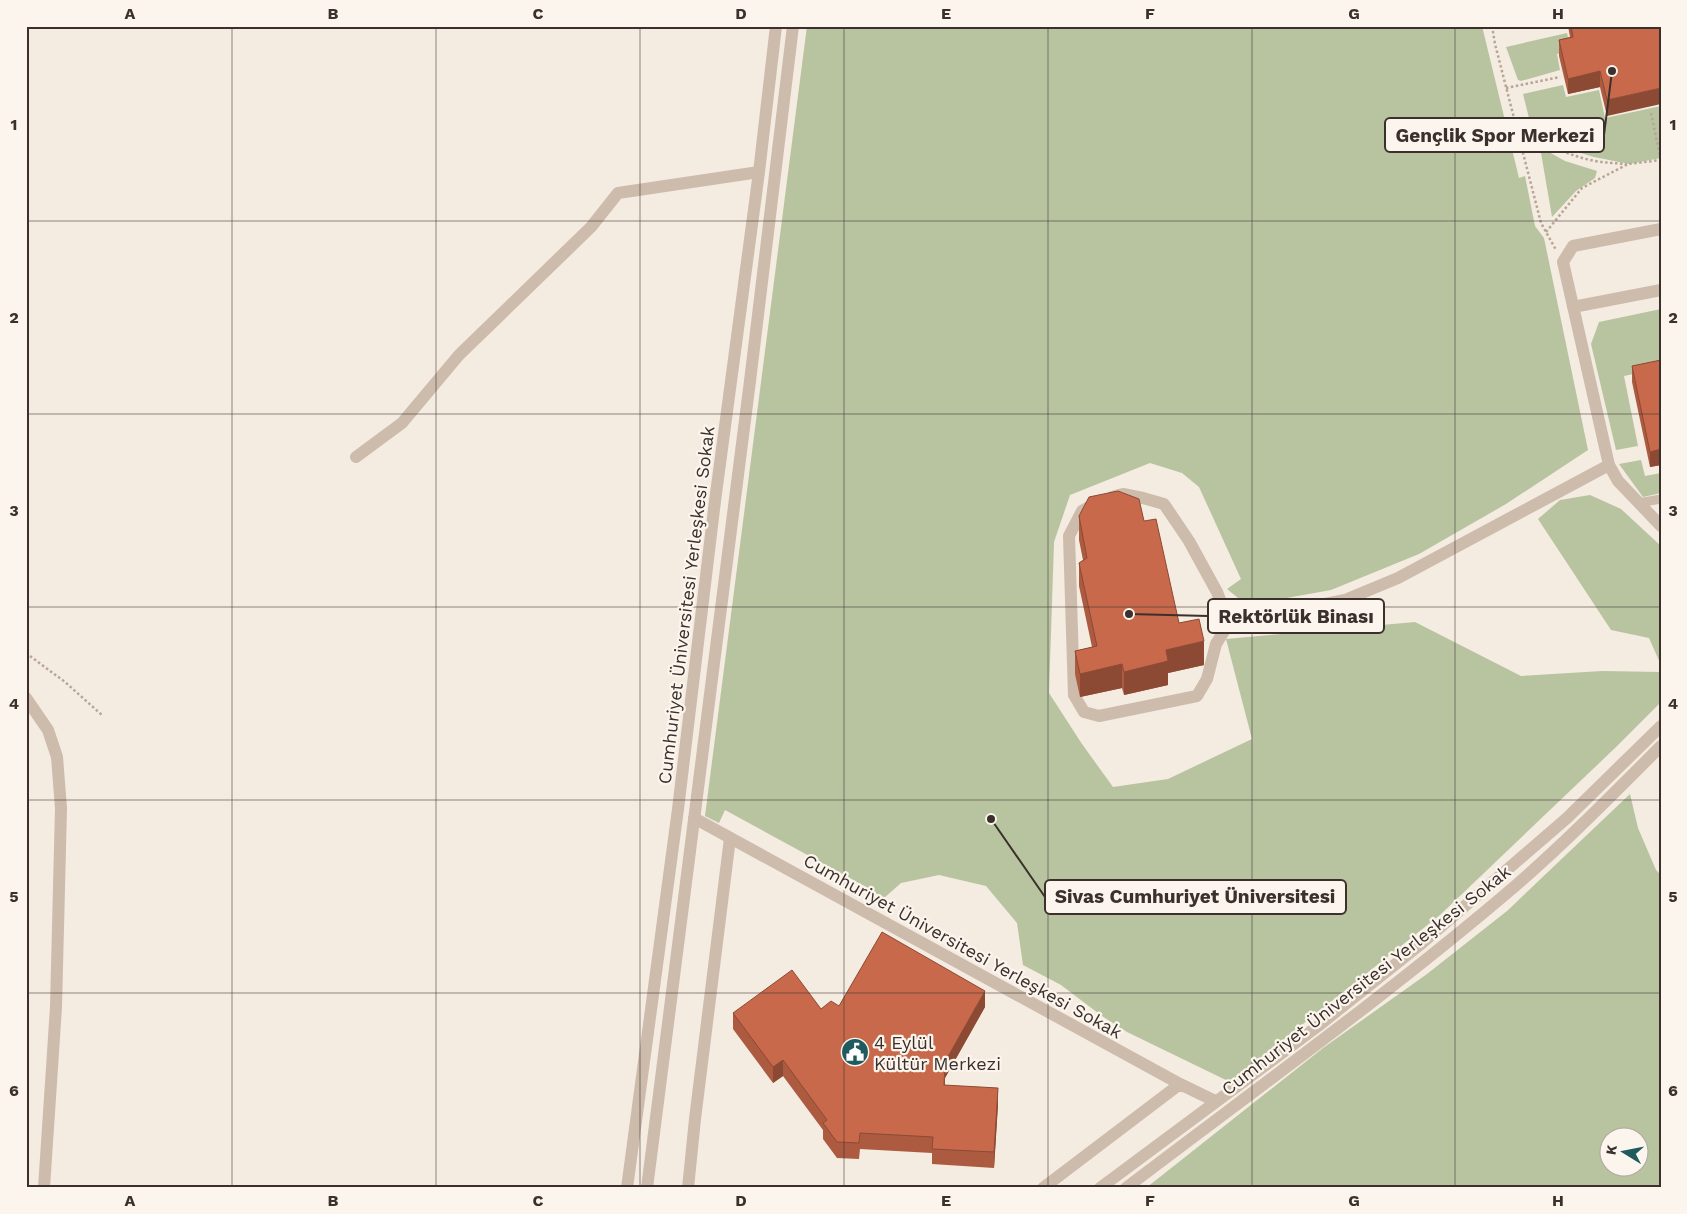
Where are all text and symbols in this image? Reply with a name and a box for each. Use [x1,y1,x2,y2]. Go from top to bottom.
text: A [125,4,136,23]
text: B [328,4,339,23]
text: C [533,4,544,23]
text: D [735,4,747,23]
text: E [941,4,951,23]
text: F [1145,4,1155,23]
text: G [1348,4,1360,23]
text: H [1552,4,1564,23]
text: 1 [11,115,17,134]
text: 1 [1670,115,1676,134]
callout: Gençlik Spor Merkezi [1385,118,1604,152]
text: Gençlik Spor Merkezi [1396,124,1594,147]
text: 2 [9,308,19,327]
text: 2 [1668,308,1678,327]
street label: Cumhuriyet Üniversitesi Yerleşkesi Sokak [654,425,718,785]
text: 3 [9,501,19,520]
text: 3 [1668,501,1678,520]
callout: Rektörlük Binası [1208,599,1384,633]
text: Rektörlük Binası [1218,605,1374,628]
text: 4 [9,694,19,713]
text: 4 [1668,694,1678,713]
street label: Cumhuriyet Üniversitesi Yerleşkesi Sokak [800,849,1126,1043]
street label: Cumhuriyet Üniversitesi Yerleşkesi Sokak [1217,861,1515,1099]
callout: Sivas Cumhuriyet Üniversitesi [1045,880,1346,914]
text: Sivas Cumhuriyet Üniversitesi [1055,885,1335,908]
text: 5 [9,887,19,906]
text: 5 [1668,887,1678,906]
place label: 4 Eylül Kültür Merkezi [874,1032,1001,1074]
public building icon: 4 Eylül Kültür Merkezi [840,1037,870,1067]
text: 6 [9,1081,19,1100]
text: 6 [1668,1081,1678,1100]
north arrow [1600,1126,1650,1176]
text: K [1602,1143,1620,1156]
text: A [125,1191,136,1210]
text: B [328,1191,339,1210]
text: C [533,1191,544,1210]
text: D [735,1191,747,1210]
text: E [941,1191,951,1210]
text: F [1145,1191,1155,1210]
text: G [1348,1191,1360,1210]
text: H [1552,1191,1564,1210]

